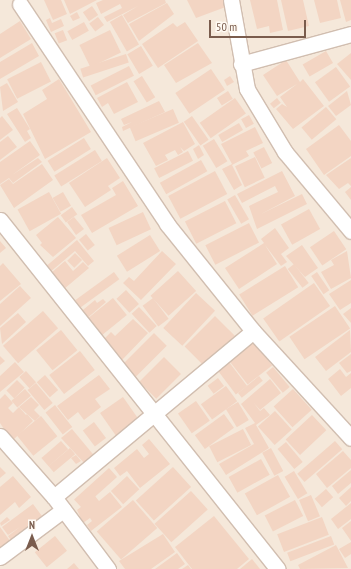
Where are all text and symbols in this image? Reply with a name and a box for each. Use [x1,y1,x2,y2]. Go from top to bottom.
scale bar [211,12,308,38]
text: 50 m [216,19,237,34]
north arrow [12,517,52,557]
text: N [29,518,35,532]

